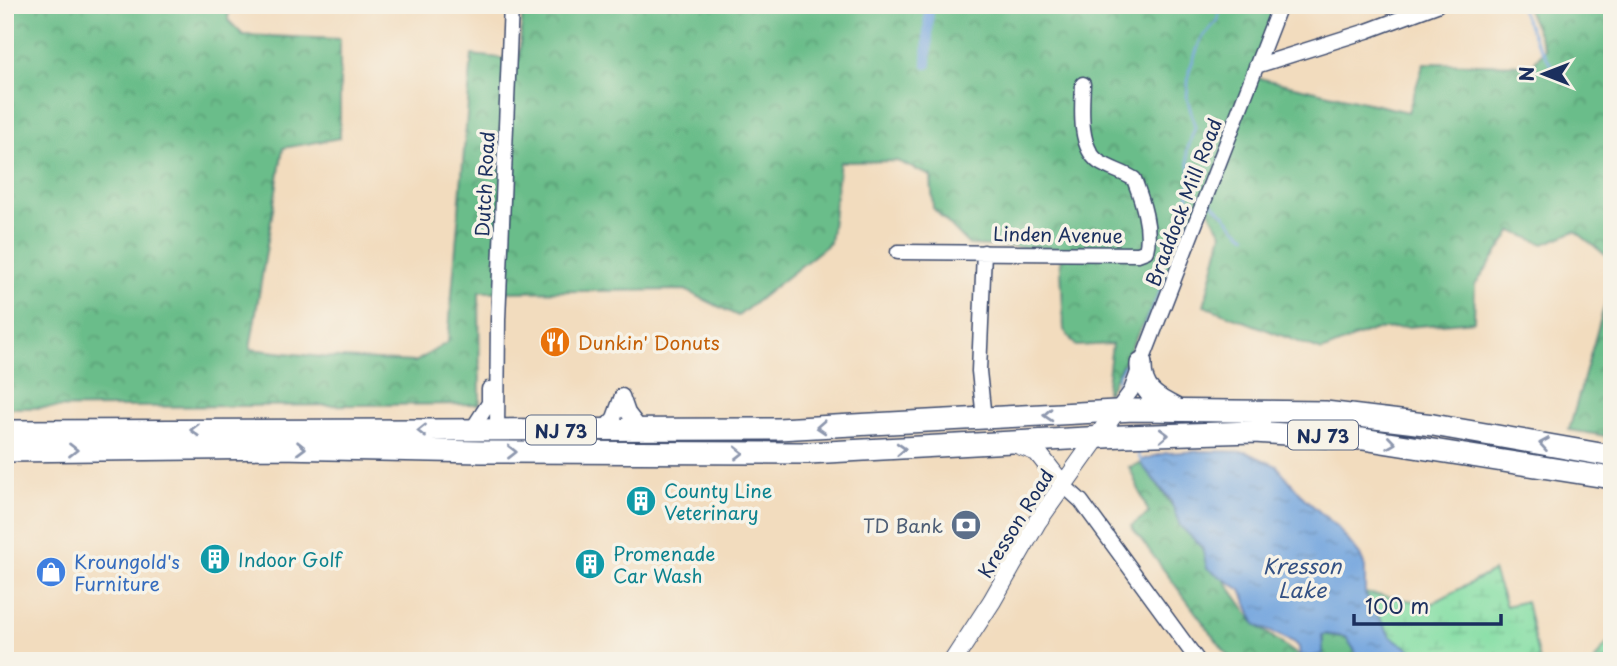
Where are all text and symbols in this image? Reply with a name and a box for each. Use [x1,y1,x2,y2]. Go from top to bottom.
north arrow [1508,38,1578,108]
text: N [1512,66,1540,82]
street label: Braddock Mill Road [1138,114,1228,290]
street label: Dutch Road [467,131,501,237]
street label: Linden Avenue [993,219,1123,249]
restaurant icon: Dunkin' Donuts [538,325,572,359]
place label: Dunkin' Donuts [578,328,720,356]
one-way arrow [1042,408,1053,423]
road number: NJ 73 [526,416,596,444]
one-way arrow [815,420,826,435]
road number: NJ 73 [1288,421,1358,450]
one-way arrow [189,422,199,438]
one-way arrow [416,423,427,439]
one-way arrow [1159,427,1170,442]
one-way arrow [1385,435,1397,450]
one-way arrow [1539,437,1550,452]
one-way arrow [296,440,307,456]
one-way arrow [896,441,907,456]
one-way arrow [69,442,79,458]
one-way arrow [507,444,518,460]
one-way arrow [735,445,745,461]
street label: Kresson Road [970,463,1060,583]
place label: County Line Veterinary [664,476,772,526]
building icon: County Line Veterinary [624,484,658,518]
bank icon: TD Bank [949,508,983,542]
place label: TD Bank [863,511,943,539]
place label: Promenade Car Wash [613,539,715,589]
building icon: Indoor Golf [198,542,232,576]
place label: Indoor Golf [238,545,344,573]
place label: Kroungold's Furniture [74,547,180,597]
building icon: Promenade Car Wash [573,547,607,581]
water label: Kresson Lake [1263,549,1343,605]
shop icon: Kroungold's Furniture [34,555,68,589]
scale bar [1354,582,1502,626]
text: 100 m [1365,589,1429,621]

